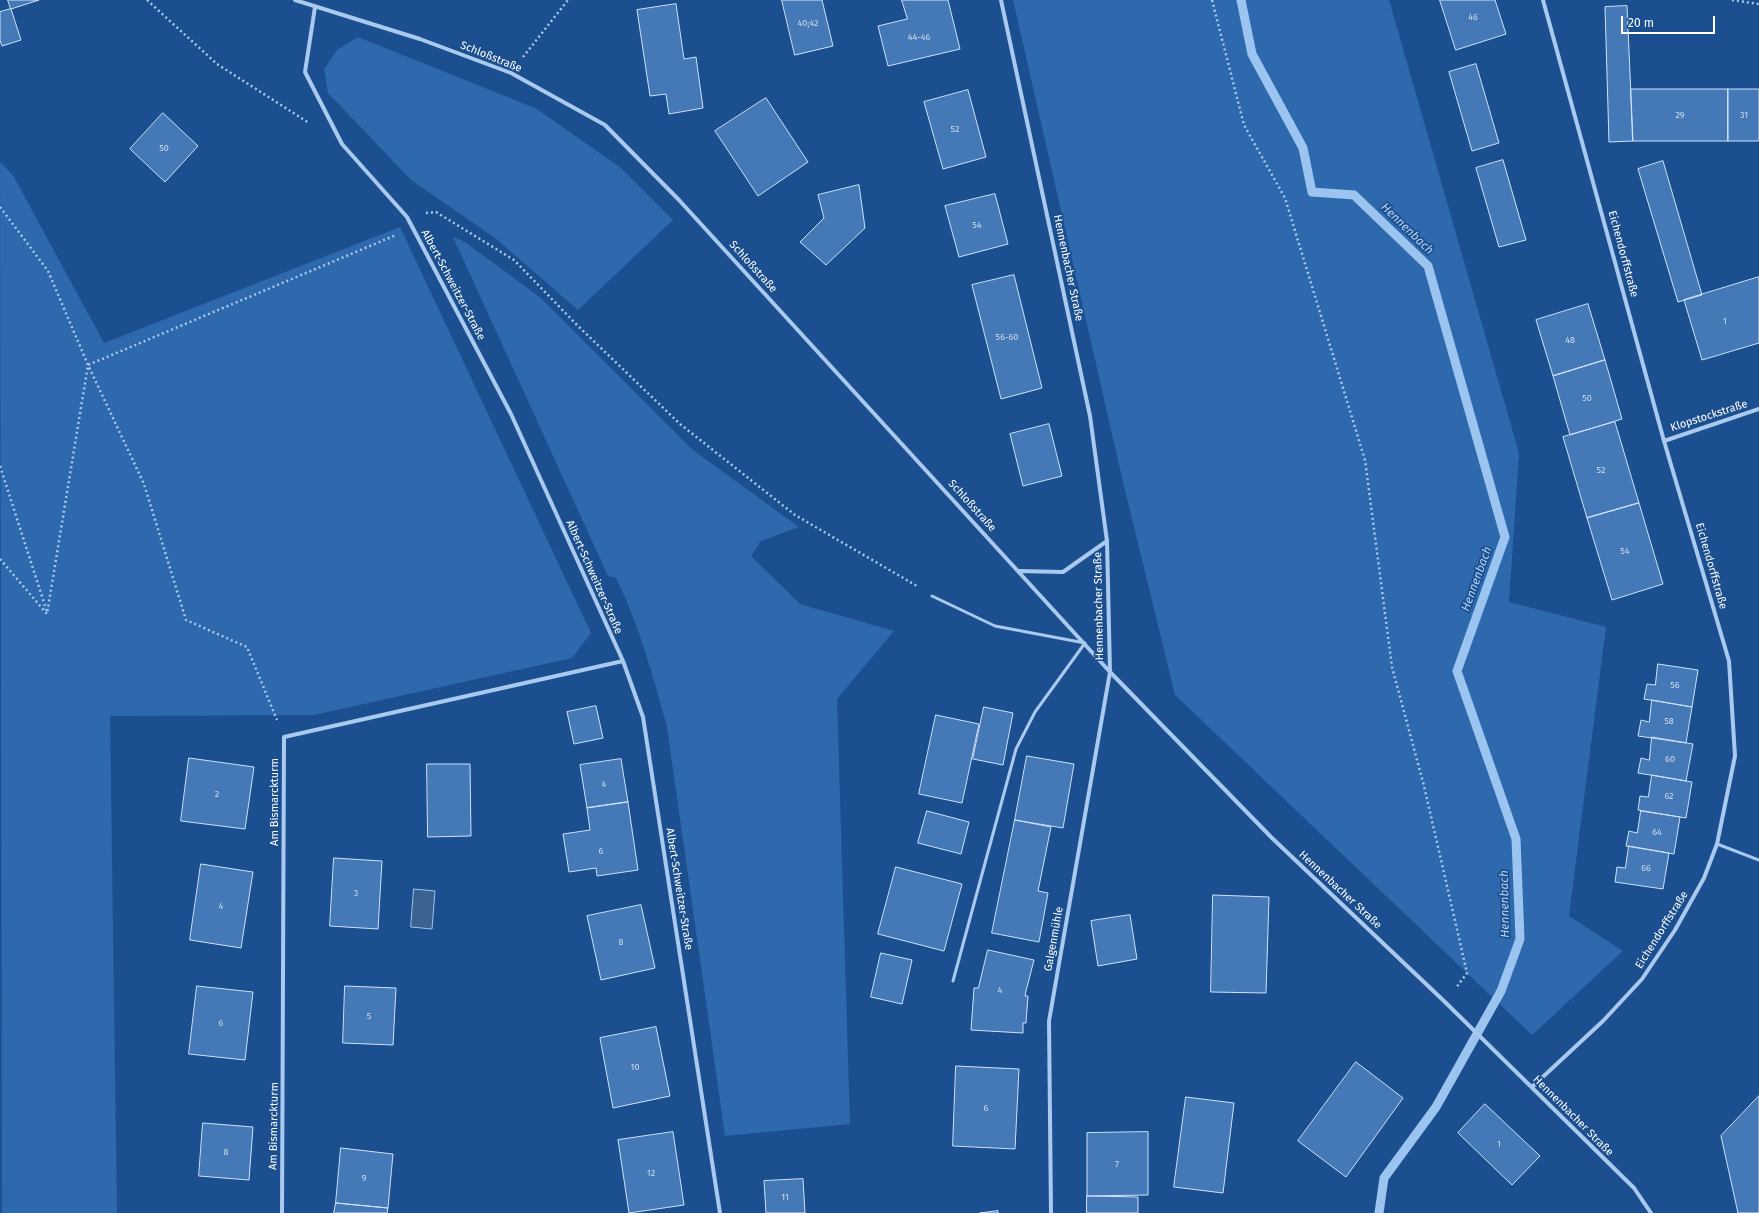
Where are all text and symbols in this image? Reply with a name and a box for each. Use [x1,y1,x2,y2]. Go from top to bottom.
scale bar [1623,8,1717,34]
house number: 46 [1468,12,1478,22]
text: 20 m [1628,16,1654,30]
house number: 40;42 [798,18,818,28]
house number: 44-46 [908,32,930,42]
street label: Schloßstraße [458,39,524,75]
house number: 29 [1675,110,1685,120]
house number: 31 [1740,110,1748,120]
house number: 52 [951,124,959,134]
house number: 50 [159,143,169,153]
water label: Hennenbach [1378,200,1436,258]
street label: Eichendorffstraße [1605,209,1641,299]
street label: Hennenbacher Straße [1050,214,1086,322]
house number: 54 [972,220,982,230]
street label: Albert-Schweitzer-Straße [418,227,488,343]
street label: Schloßstraße [726,238,780,296]
house number: 1 [1723,316,1727,326]
house number: 56-60 [996,332,1018,342]
house number: 48 [1565,335,1575,345]
house number: 50 [1582,393,1592,403]
street label: Klopstockstraße [1669,397,1749,435]
house number: 52 [1597,465,1605,475]
street label: Schloßstraße [945,477,999,535]
street label: Albert-Schweitzer-Straße [563,518,625,636]
street label: Eichendorffstraße [1692,521,1730,611]
water label: Hennenbach [1459,545,1495,613]
house number: 54 [1620,546,1630,556]
street label: Hennenbacher Straße [1091,552,1107,660]
house number: 56 [1670,680,1680,690]
house number: 58 [1664,716,1674,726]
house number: 60 [1665,754,1675,764]
street label: Am Bismarckturm [268,758,282,846]
house number: 4 [602,779,606,789]
house number: 2 [215,789,219,799]
house number: 62 [1664,791,1674,801]
street label: Albert-Schweitzer-Straße [663,827,695,951]
house number: 64 [1652,827,1662,837]
house number: 6 [599,846,603,856]
street label: Hennenbacher Straße [1296,848,1384,932]
house number: 66 [1641,863,1651,873]
water label: Hennenbach [1497,870,1513,938]
house number: 3 [354,888,358,898]
street label: Eichendorffstraße [1633,889,1691,971]
house number: 4 [219,901,223,911]
street label: Galgenmühle [1042,906,1066,972]
house number: 8 [619,937,623,947]
house number: 4 [998,985,1002,995]
house number: 5 [367,1011,371,1021]
house number: 6 [219,1018,223,1028]
house number: 10 [631,1062,639,1072]
street label: Hennenbacher Straße [1530,1073,1616,1159]
street label: Am Bismarckturm [267,1082,281,1170]
house number: 6 [984,1103,988,1113]
house number: 1 [1497,1139,1501,1149]
house number: 8 [224,1147,228,1157]
house number: 7 [1115,1159,1119,1169]
house number: 12 [647,1168,655,1178]
house number: 9 [362,1173,366,1183]
house number: 11 [781,1192,789,1202]

